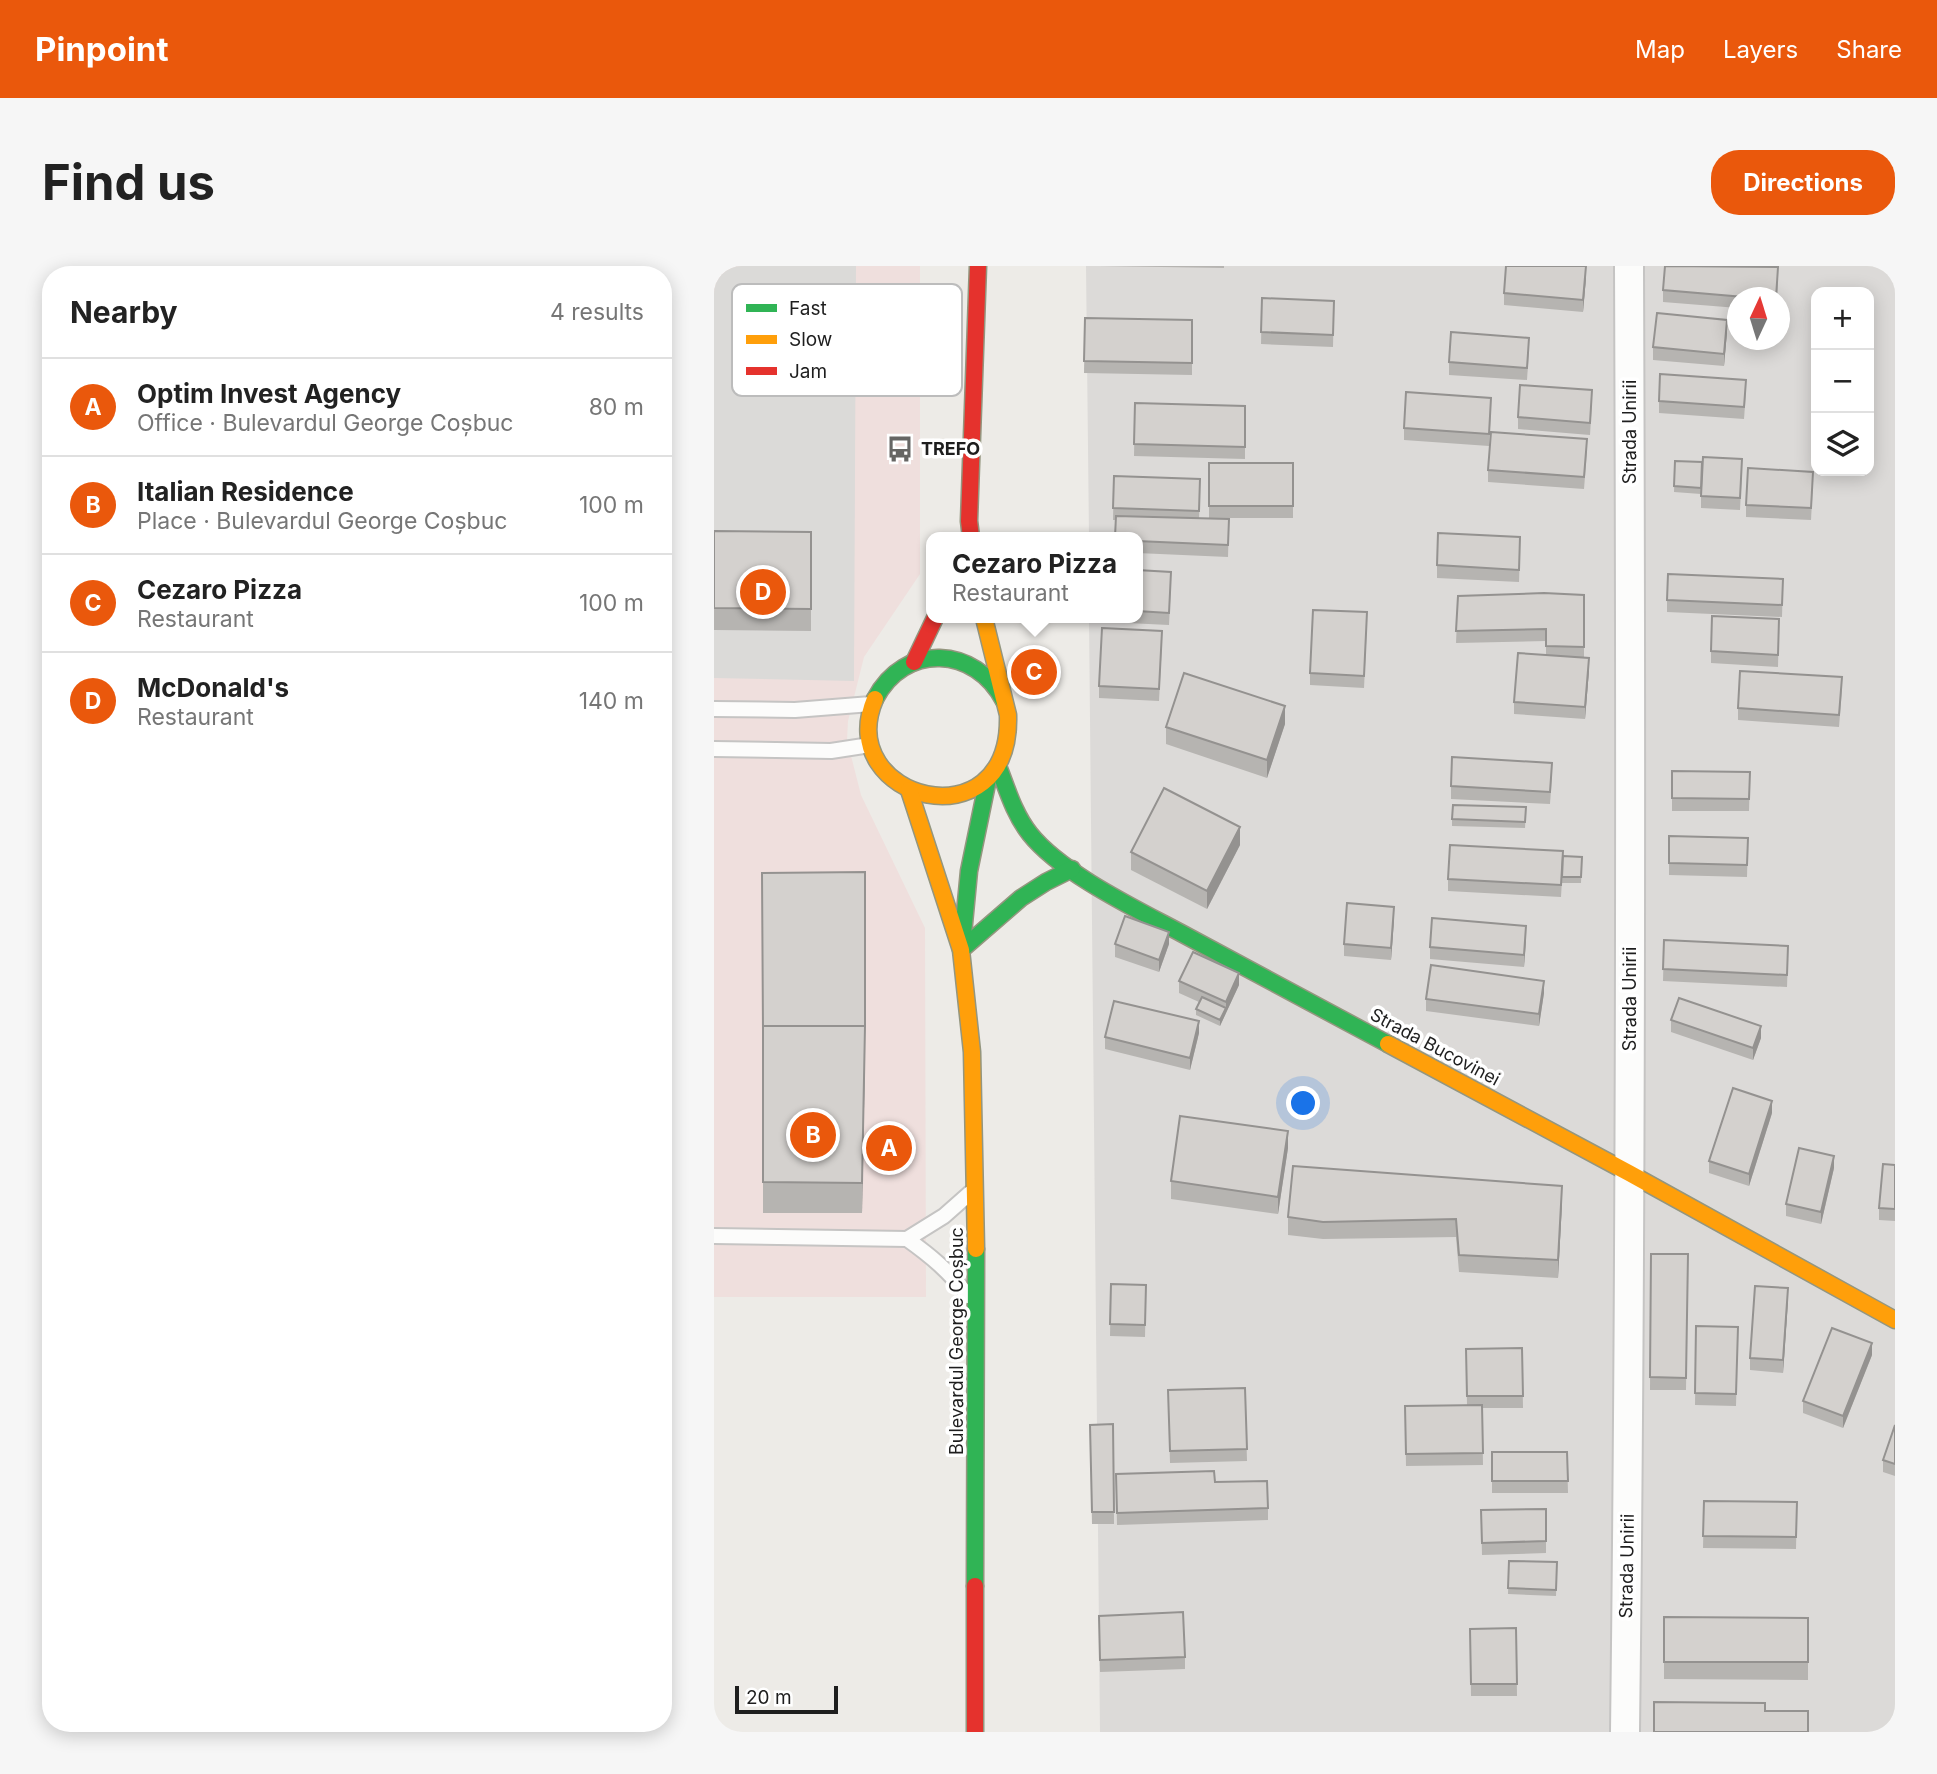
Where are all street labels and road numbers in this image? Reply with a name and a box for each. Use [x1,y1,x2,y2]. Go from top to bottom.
street label: Strada Unirii [1619,380,1640,484]
street label: Strada Unirii [1619,947,1640,1051]
street label: Strada Bucovinei [1367,1004,1504,1090]
street label: Bulevardul George Coșbuc [946,1227,968,1455]
street label: Strada Unirii [1615,1513,1638,1619]

